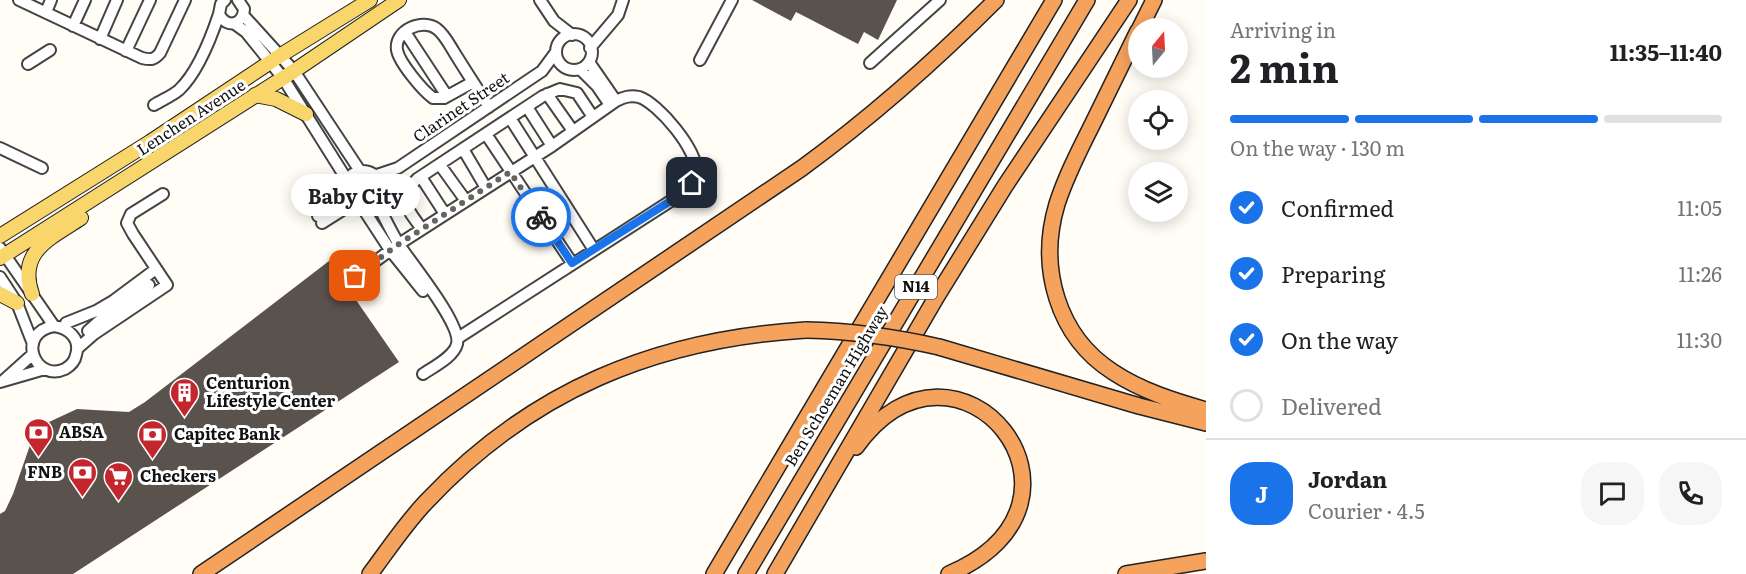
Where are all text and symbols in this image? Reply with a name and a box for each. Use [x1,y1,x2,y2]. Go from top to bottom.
text: Arriving in [1230,14,1336,44]
north arrow [1128,18,1188,78]
map controls [1128,18,1188,222]
text: 11:35–11:40 [1610,35,1722,68]
text: 2 min [1230,37,1339,95]
street label: Clarinet Street [407,65,514,147]
street label: Lenchen Avenue [131,72,250,160]
button: locate [1128,90,1188,150]
text: On the way · 130 m [1230,132,1405,162]
pin [666,157,717,208]
button: layers [1128,162,1188,222]
icon: home [675,166,708,199]
callout: Baby City [290,174,419,216]
text: Baby City [308,180,403,210]
courier [511,187,571,247]
icon: check [1230,191,1263,224]
text: Confirmed [1281,191,1394,224]
text: 11:05 [1677,192,1722,222]
icon: bike [525,201,558,234]
pin [329,250,380,301]
icon: check [1230,257,1263,290]
text: Preparing [1281,257,1385,290]
text: 11:26 [1678,258,1722,288]
icon: bag [338,259,371,292]
road number: N14 [895,275,937,299]
street label: Ben Schoeman Highway [778,300,893,470]
icon: check [1230,323,1263,356]
text: On the way [1281,323,1398,356]
text: 11:30 [1677,324,1722,354]
place label: Centurion Lifestyle Center [206,370,336,412]
building icon: Centurion Lifestyle Center [169,376,201,418]
text: Delivered [1281,389,1382,422]
bank icon: ABSA [22,416,54,458]
bank icon: Capitec Bank [137,418,169,460]
place label: ABSA [59,419,104,443]
place label: Capitec Bank [174,421,280,445]
bank icon: FNB [67,456,99,498]
place label: FNB [27,459,62,483]
supermarket icon: Checkers [103,460,135,502]
text: Jordan [1308,462,1387,495]
button: chat [1581,462,1644,525]
button: phone [1659,462,1722,525]
place label: Checkers [140,463,216,487]
text: J [1255,477,1268,510]
text: Courier · 4.5 [1308,495,1425,525]

